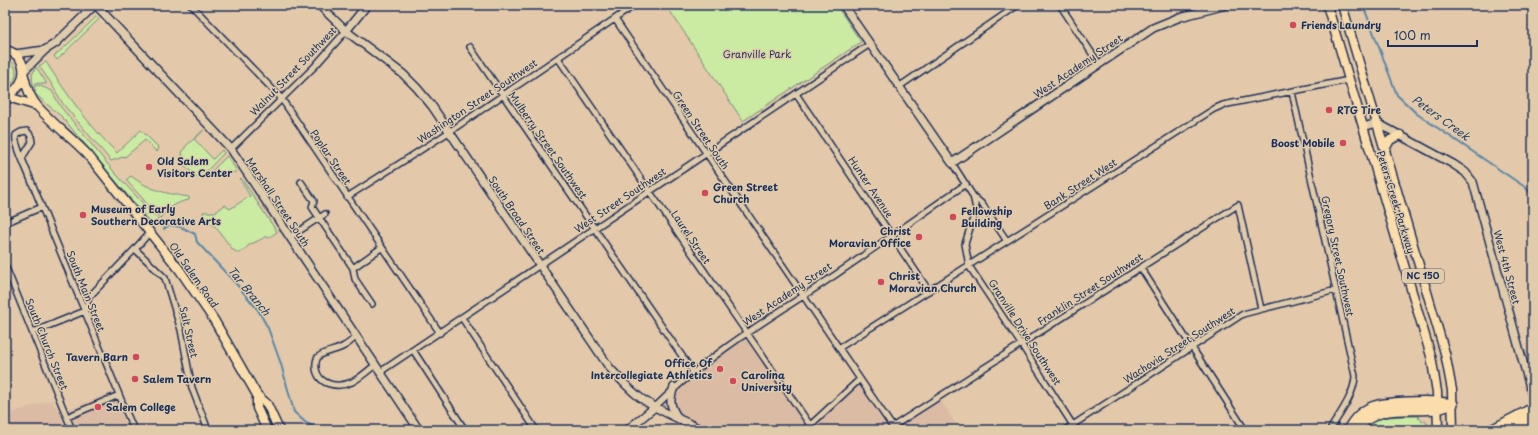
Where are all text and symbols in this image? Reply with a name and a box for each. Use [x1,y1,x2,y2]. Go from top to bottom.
place label: Friends Laundry [1301,17,1381,32]
marker: Friends Laundry [1288,20,1298,30]
scale bar [1388,22,1477,48]
street label: Walnut Street Southwest [246,23,339,119]
text: 100 m [1394,26,1431,44]
street label: West Academy Street [1030,30,1125,101]
park label: Granville Park [723,46,791,61]
street label: Washington Street Southwest [414,55,540,146]
street label: Green Street South [669,87,733,172]
street label: Mulberry Street Southwest [505,88,591,202]
water label: Peters Creek [1409,91,1475,145]
place label: RTG Tire [1337,102,1381,117]
marker: RTG Tire [1324,105,1334,115]
street label: Poplar Street [307,126,356,187]
place label: Boost Mobile [1271,135,1335,150]
marker: Boost Mobile [1338,138,1348,148]
street label: Peters Creek Parkway [1373,149,1419,255]
place label: Old Salem Visitors Center [157,153,233,180]
street label: Hunter Avenue [845,153,898,220]
street label: Marshall Street South [243,154,314,249]
street label: Bank Street West [1040,154,1119,213]
marker: Old Salem Visitors Center [144,162,154,172]
street label: West Street Southwest [571,163,669,236]
street label: South Broad Street [486,173,549,257]
place label: Green Street Church [713,179,778,206]
marker: Green Street Church [700,188,710,198]
street label: Gregory Street Southwest [1318,194,1359,318]
place label: Museum of Early Southern Decorative Arts [91,201,221,228]
place label: Fellowship Building [961,203,1012,230]
street label: Laurel Street [668,207,715,267]
marker: Museum of Early Southern Decorative Arts [78,210,88,220]
marker: Fellowship Building [948,212,958,222]
place label: Christ Moravian Office [829,223,912,250]
street label: West 4th Street [1490,228,1525,306]
marker: Christ Moravian Office [914,232,924,242]
street label: Old Salem Road [166,239,223,311]
street label: South Main Street [63,248,110,334]
street label: Franklin Street Southwest [1034,249,1145,328]
street label: West Academy Street [739,258,834,329]
water label: Tar Branch [224,262,275,320]
place label: Christ Moravian Church [889,268,977,295]
road number: NC 150 [1402,269,1444,283]
street label: Granville Drive Southwest [985,276,1065,388]
marker: Christ Moravian Church [876,277,886,287]
street label: South Church Street [22,296,73,392]
street label: Wachovia Street Southwest [1120,303,1238,386]
street label: Salt Street [176,305,203,359]
place label: Tavern Barn [66,349,128,364]
marker: Tavern Barn [131,352,141,362]
place label: Office Of Intercollegiate Athletics [591,355,713,382]
marker: Office Of Intercollegiate Athletics [715,364,725,374]
place label: Carolina University [741,367,792,394]
place label: Salem Tavern [143,371,211,386]
marker: Salem Tavern [130,374,140,384]
marker: Carolina University [728,376,738,386]
place label: Salem College [106,399,176,414]
marker: Salem College [93,402,103,412]

